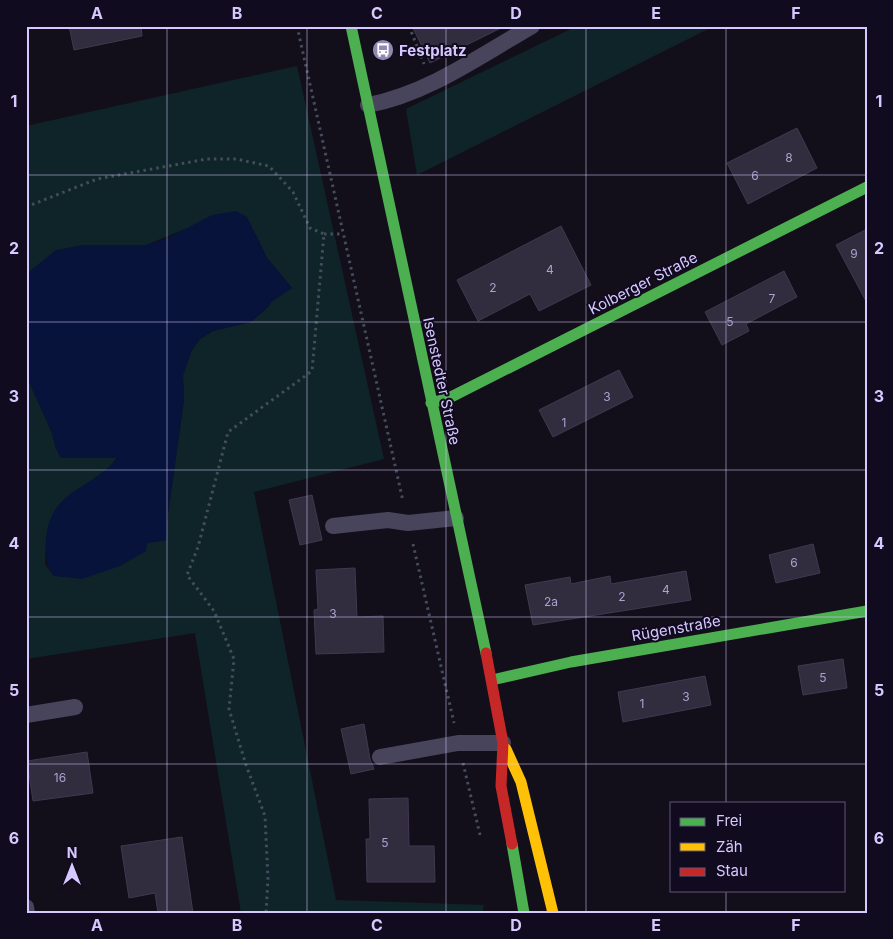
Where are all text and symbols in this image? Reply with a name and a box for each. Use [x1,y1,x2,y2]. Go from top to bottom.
text: A [91,3,103,23]
text: B [232,3,242,23]
text: C [371,3,383,23]
text: D [510,3,522,23]
text: E [651,3,661,23]
text: F [791,3,801,23]
bus stop icon: Festplatz [371,38,395,62]
place label: Festplatz [399,41,467,60]
text: 1 [11,91,17,111]
text: 1 [876,91,882,111]
house number: 8 [785,150,793,165]
house number: 6 [751,168,759,183]
text: 2 [9,238,19,258]
text: 2 [874,238,884,258]
house number: 9 [850,246,858,261]
street label: Kolberger Straße [585,247,701,319]
house number: 4 [546,262,554,277]
house number: 2 [489,280,497,295]
house number: 7 [769,291,776,306]
house number: 5 [726,314,734,329]
street label: Isenstedter Straße [419,315,465,447]
text: 3 [9,386,19,406]
text: 3 [874,386,884,406]
house number: 3 [603,389,611,404]
house number: 1 [562,415,566,430]
text: 4 [9,533,20,553]
text: 4 [874,533,885,553]
house number: 6 [790,555,798,570]
house number: 4 [662,582,670,597]
house number: 2 [618,589,626,604]
house number: 2a [544,594,558,609]
house number: 3 [329,606,337,621]
street label: Rügenstraße [630,611,722,645]
house number: 5 [819,670,827,685]
text: 5 [9,680,19,700]
text: 5 [874,680,884,700]
house number: 3 [682,689,690,704]
house number: 1 [640,696,644,711]
house number: 16 [54,770,66,785]
legend [670,802,846,892]
text: Frei [716,811,742,830]
text: 6 [9,828,19,848]
text: 6 [874,828,884,848]
house number: 5 [381,835,389,850]
text: Zäh [716,837,743,856]
north arrow [48,842,98,892]
text: N [67,844,77,861]
text: Stau [716,861,748,880]
text: A [91,915,103,935]
text: B [232,915,242,935]
text: C [371,915,383,935]
text: D [510,915,522,935]
text: E [651,915,661,935]
text: F [791,915,801,935]

